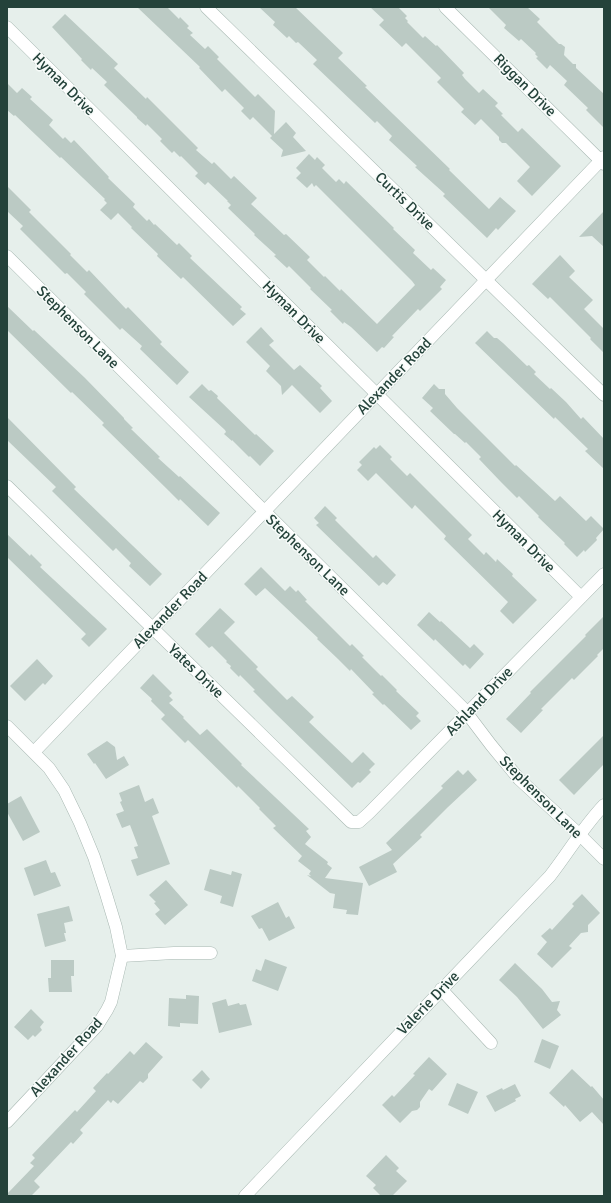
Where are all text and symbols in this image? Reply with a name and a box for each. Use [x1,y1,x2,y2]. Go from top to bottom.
street label: Hyman Drive [29,49,99,119]
street label: Riggan Drive [490,50,560,120]
street label: Curtis Drive [371,168,439,234]
street label: Hyman Drive [259,277,329,347]
street label: Stephenson Lane [33,282,123,372]
street label: Alexander Road [353,334,435,418]
street label: Hyman Drive [489,506,559,576]
street label: Stephenson Lane [262,510,354,600]
street label: Alexander Road [129,568,211,652]
street label: Yates Drive [164,640,228,702]
street label: Ashland Drive [442,663,516,739]
street label: Stephenson Lane [496,752,586,842]
street label: Valerie Drive [393,967,463,1039]
street label: Alexander Road [26,1014,106,1100]

